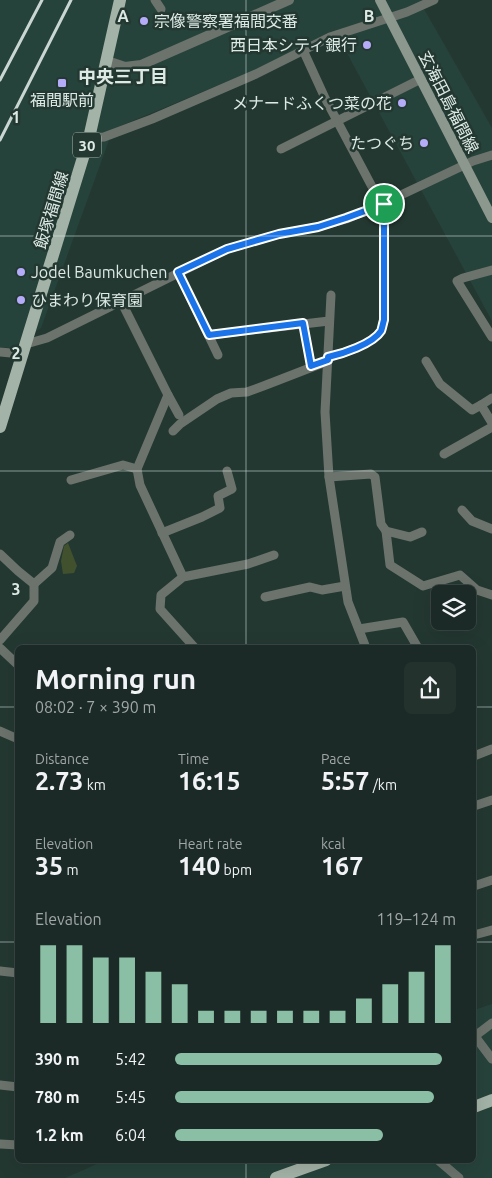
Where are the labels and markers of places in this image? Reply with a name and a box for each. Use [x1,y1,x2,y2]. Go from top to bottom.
place label: 宗像警察署福間交番 [154,12,298,30]
marker: 宗像警察署福間交番 [138,15,150,27]
place label: 西日本シティ銀行 [230,36,357,54]
marker: 西日本シティ銀行 [361,39,373,51]
marker: 福間駅前 [56,77,68,89]
place label: 福間駅前 [30,91,94,109]
place label: メナードふくつ菜の花 [232,94,392,112]
marker: メナードふくつ菜の花 [396,97,408,109]
place label: たつぐち [350,134,414,152]
marker: たつぐち [418,137,430,149]
pin [363,183,405,225]
place label: Jodel Baumkuchen [31,263,167,281]
marker: Jodel Baumkuchen [15,266,27,278]
place label: ひまわり保育園 [31,291,143,309]
marker: ひまわり保育園 [15,294,27,306]

